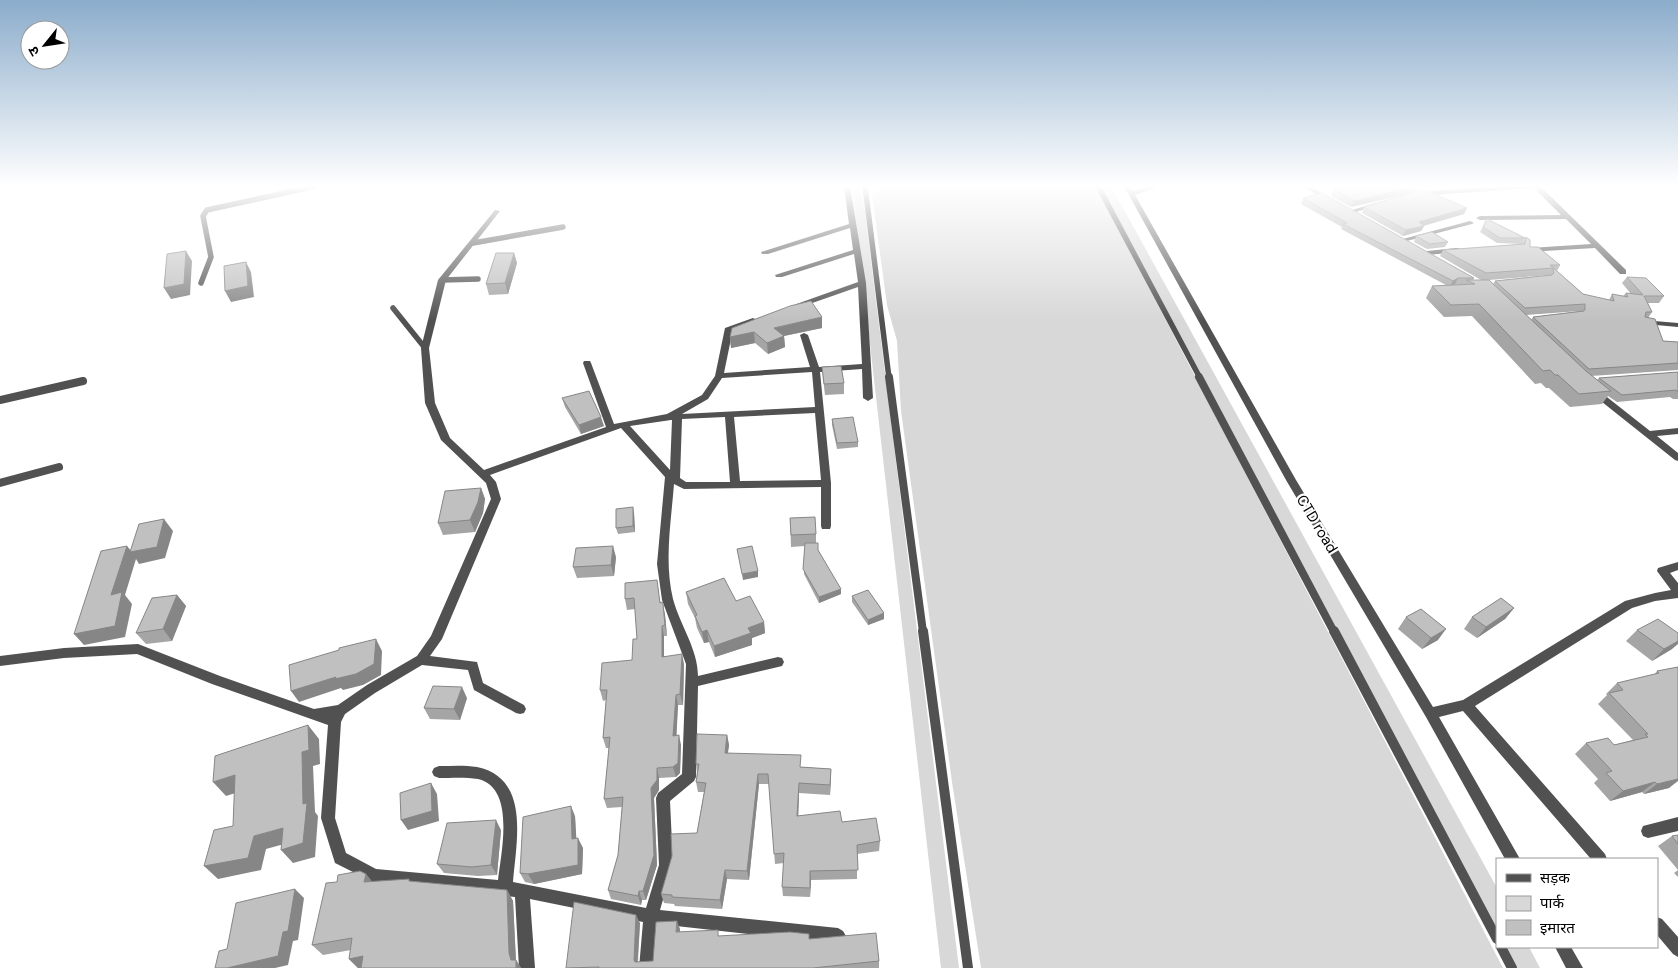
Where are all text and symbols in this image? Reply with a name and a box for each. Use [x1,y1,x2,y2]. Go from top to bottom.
north arrow [20,20,70,70]
text: उ [23,43,44,60]
street label: CTD road [1292,491,1342,557]
legend [1496,858,1658,948]
text: सड़क [1540,868,1570,888]
text: पार्क [1540,893,1564,913]
text: इमारत [1540,918,1575,938]

